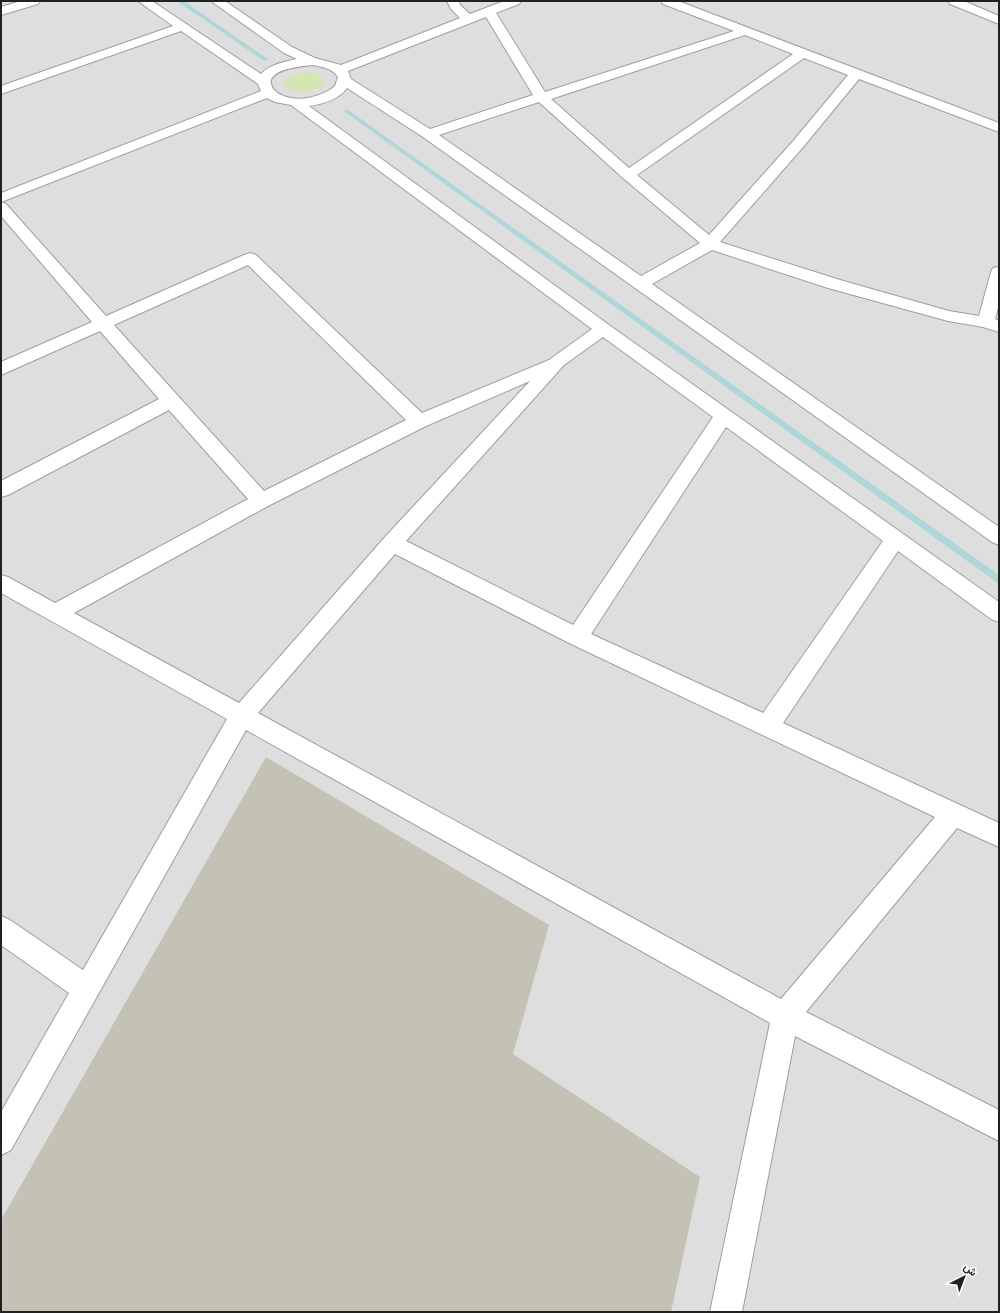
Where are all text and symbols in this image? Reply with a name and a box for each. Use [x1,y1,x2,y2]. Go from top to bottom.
north arrow [944,1257,984,1297]
text: ش [961,1259,981,1279]

